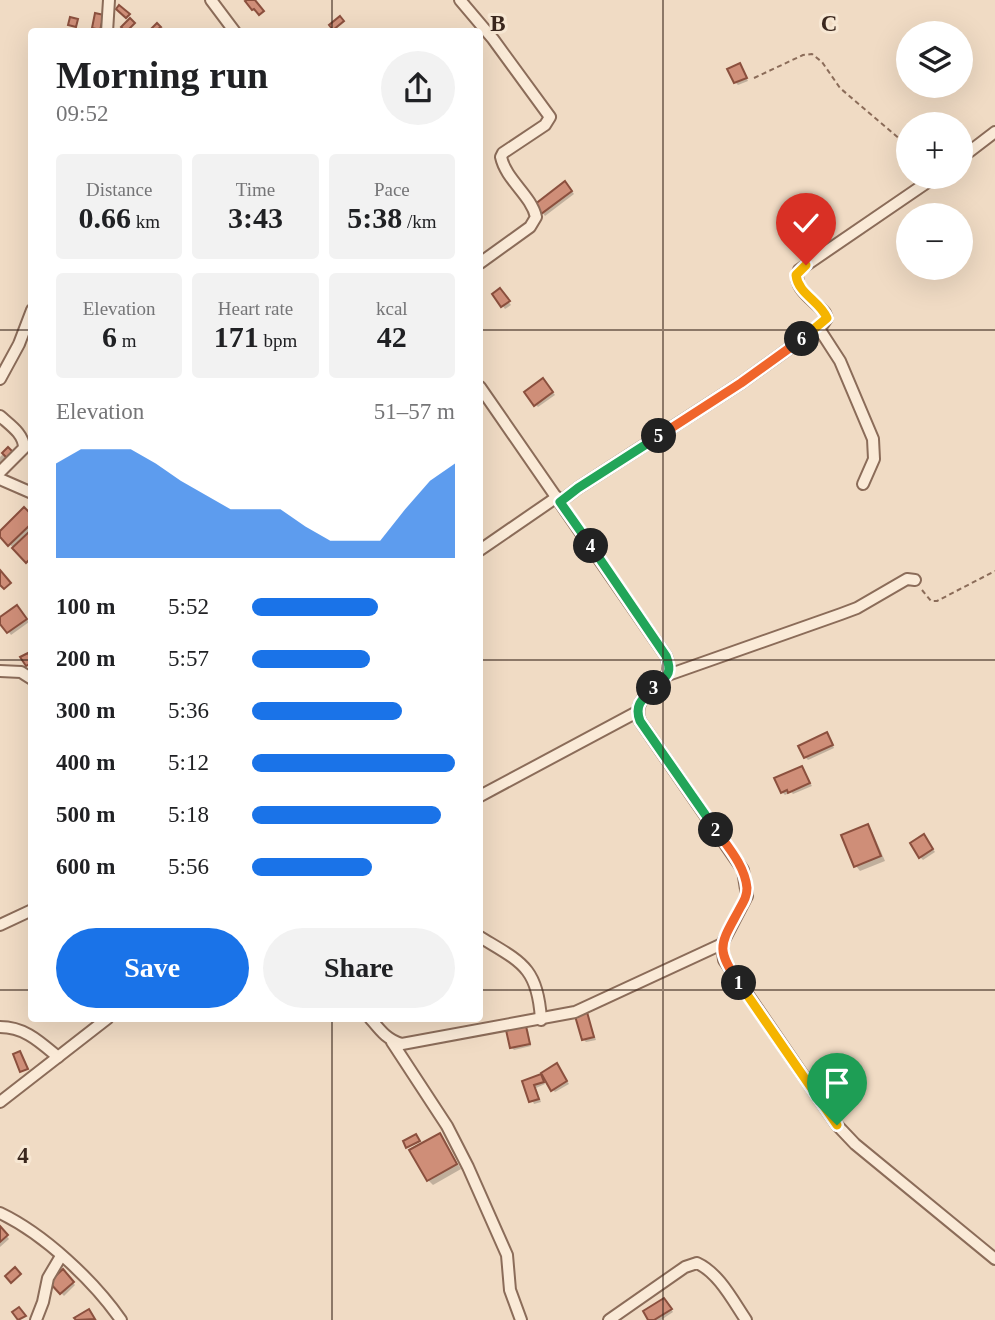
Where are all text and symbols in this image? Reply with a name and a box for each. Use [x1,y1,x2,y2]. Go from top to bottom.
text: B [490,11,506,36]
text: C [821,11,837,36]
map controls [896,21,973,280]
button: layers [896,21,973,98]
button: share [381,51,455,125]
text: Morning run [56,54,268,96]
text: 09:52 [56,101,108,126]
button: + [896,112,973,189]
text: Distance [86,179,152,200]
text: Time [236,179,275,200]
text: Pace [374,179,410,200]
pin [776,193,836,265]
text: 0.66 [78,201,131,234]
text: 3:43 [228,201,283,234]
text: 5:38 [347,201,402,234]
button: − [896,203,973,280]
icon: check [787,204,825,242]
text: km [131,211,160,232]
text: /km [402,211,436,232]
text: Elevation [83,298,156,319]
text: Heart rate [218,298,293,319]
text: kcal [376,298,408,319]
text: 6 [102,320,117,353]
text: 171 [214,320,259,353]
text: 42 [377,320,407,353]
pin: 6 [784,322,820,356]
text: 6 [797,328,806,349]
text: m [117,330,136,351]
text: bpm [259,330,297,351]
text: Elevation [56,399,144,424]
text: 51–57 m [374,399,455,424]
pin: 5 [642,418,676,453]
text: 5 [654,425,663,446]
pin: 4 [574,528,608,564]
text: 4 [586,535,595,556]
text: 100 m [56,594,115,619]
text: 5:52 [168,594,209,619]
text: 200 m [56,646,115,671]
text: 5:57 [168,646,209,671]
pin: 3 [636,670,672,706]
text: 3 [649,677,658,698]
text: 300 m [56,698,115,723]
text: 5:36 [168,698,209,723]
text: 400 m [56,750,115,775]
text: 5:12 [168,750,209,775]
text: 500 m [56,802,115,827]
text: 5:18 [168,802,209,827]
pin: 2 [698,812,734,848]
text: 2 [711,819,720,840]
text: 600 m [56,854,115,879]
text: 5:56 [168,854,209,879]
button: Save [56,928,249,1008]
button: Share [263,928,455,1008]
pin: 1 [722,965,756,1000]
text: 1 [734,972,743,993]
pin [807,1053,867,1125]
icon: arrive [818,1064,856,1102]
text: 4 [17,1143,29,1168]

